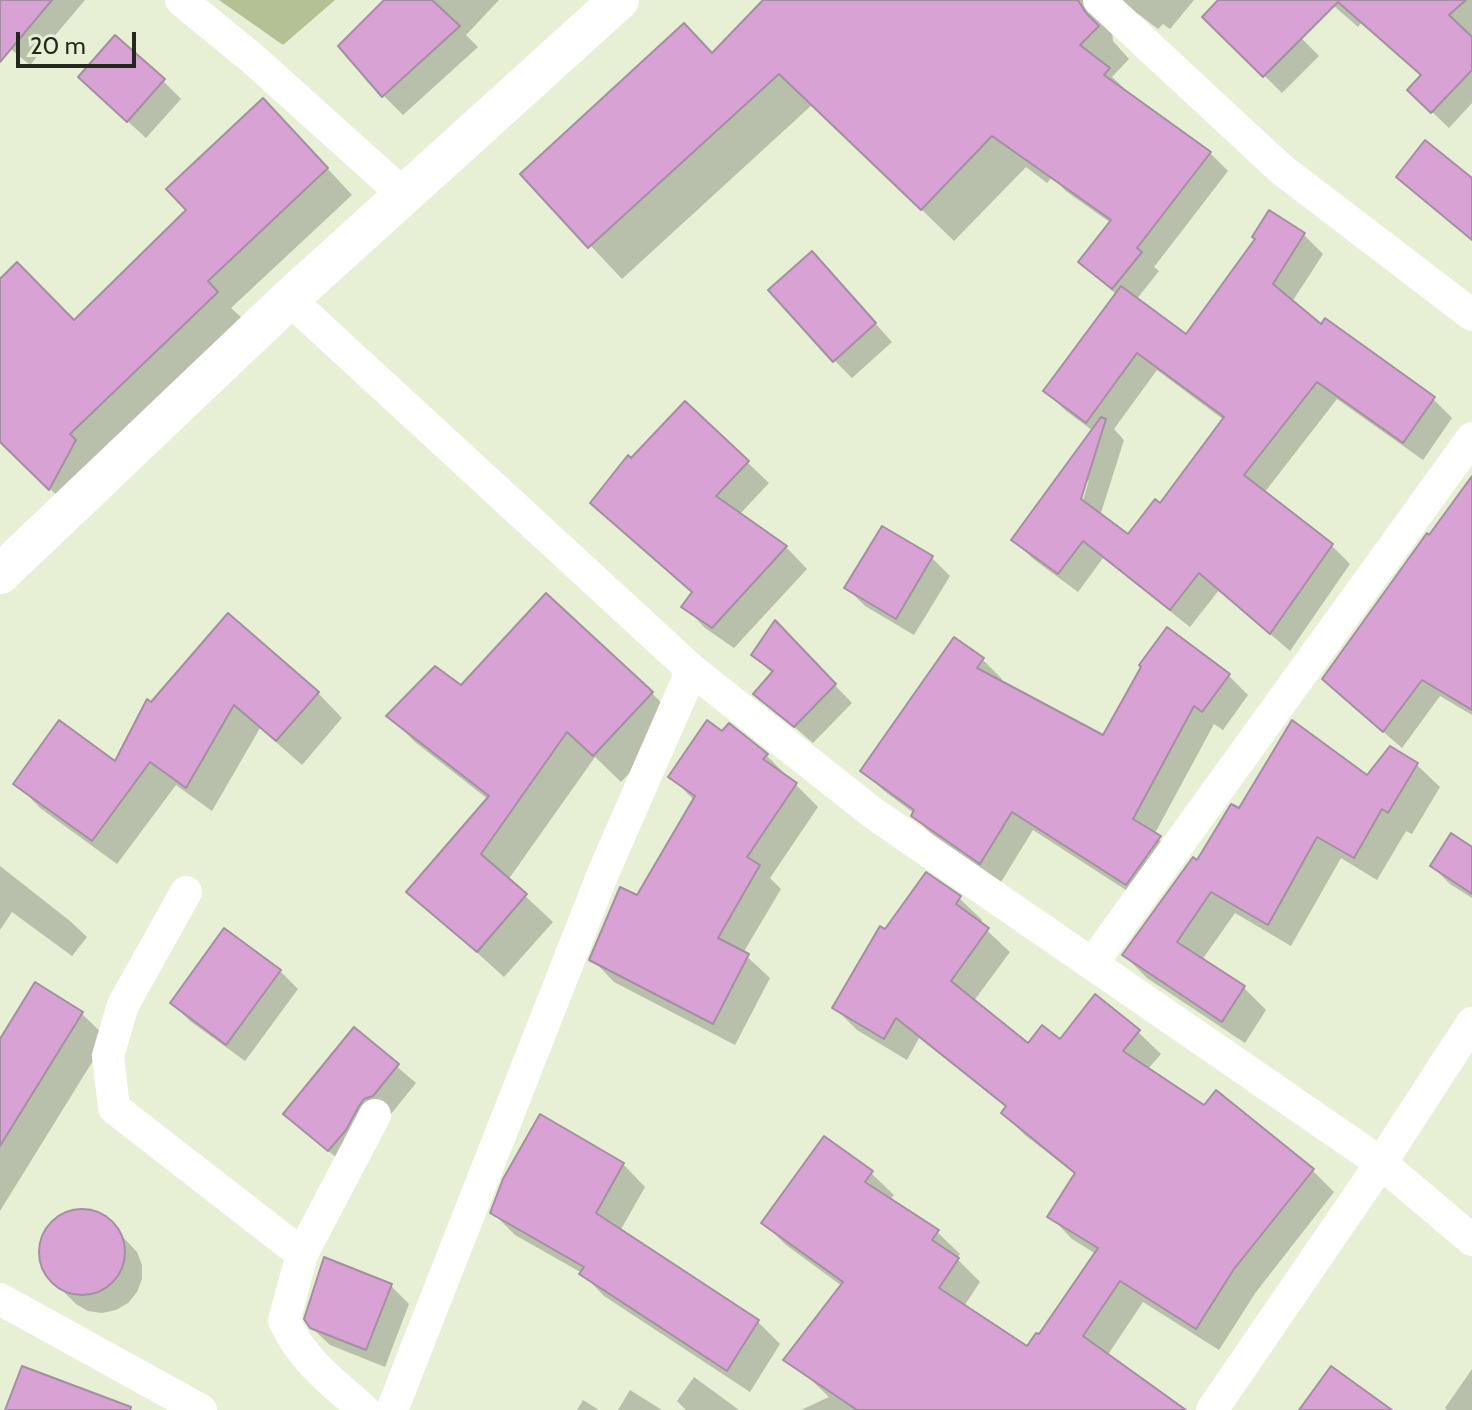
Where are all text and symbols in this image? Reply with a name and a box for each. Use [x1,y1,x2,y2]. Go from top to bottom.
scale bar [20,16,140,66]
text: 20 m [30,31,86,60]

